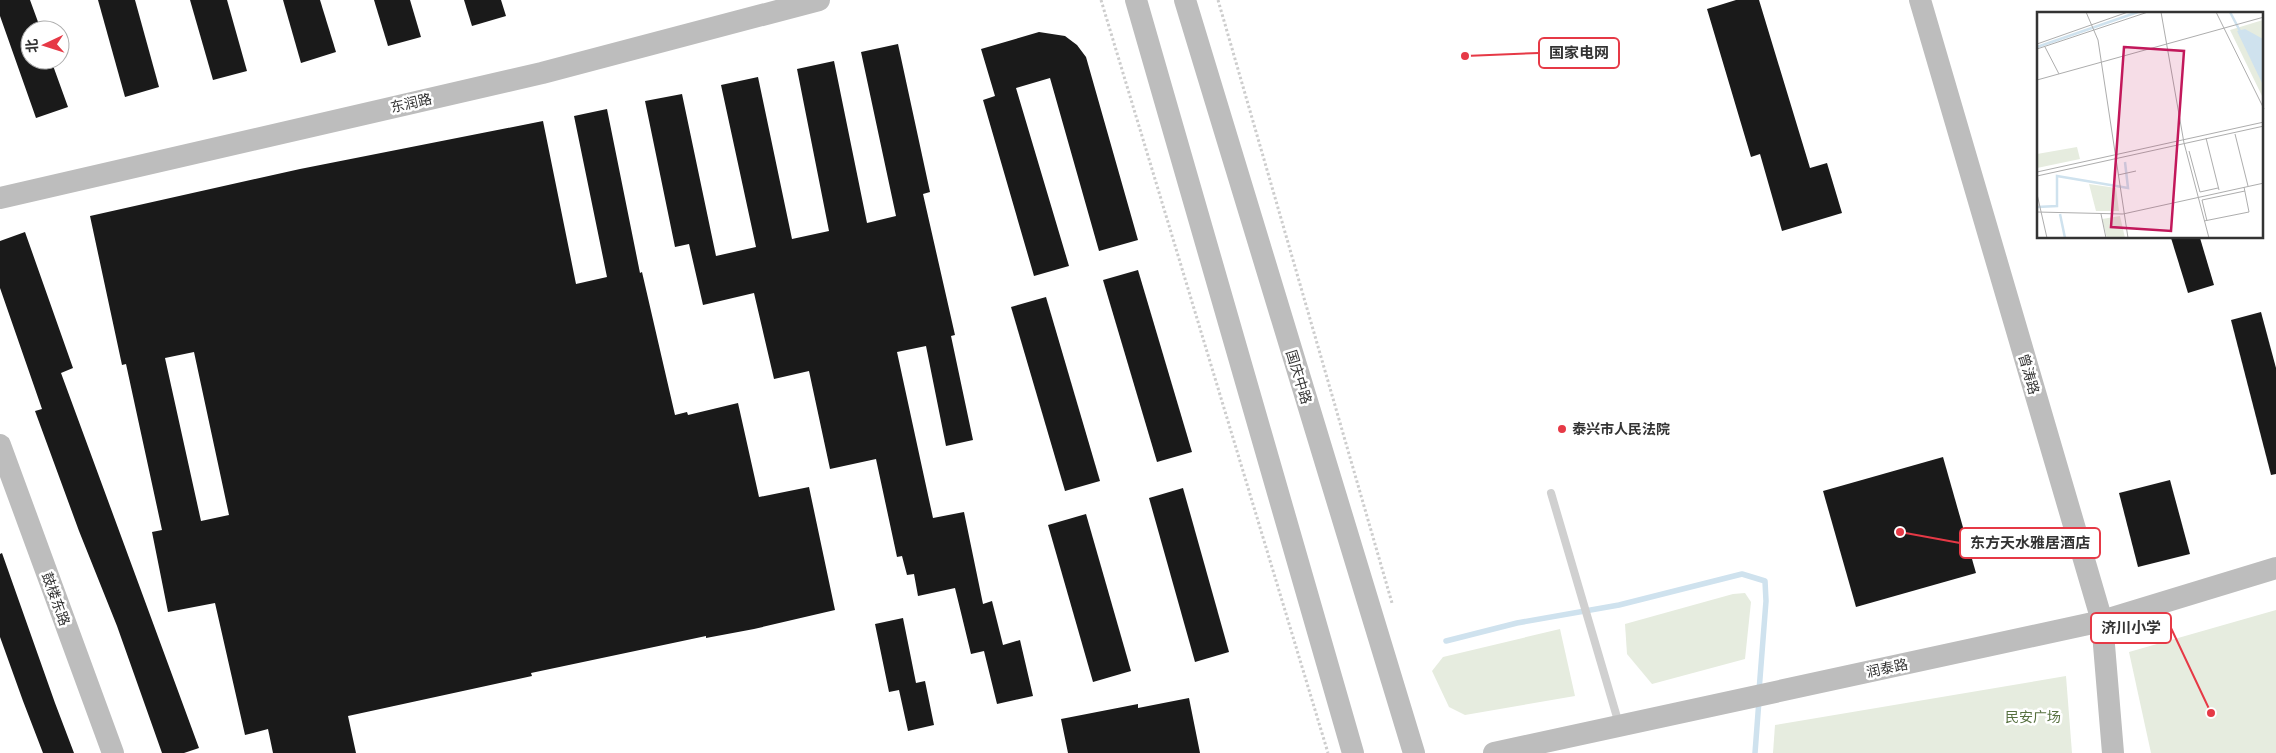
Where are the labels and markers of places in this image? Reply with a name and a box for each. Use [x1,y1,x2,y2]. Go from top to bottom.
callout: 国家电网 [1539,38,1619,68]
place label: 泰兴市人民法院 [1572,419,1670,438]
marker: 泰兴市人民法院 [1556,423,1568,435]
callout: 东方天水雅居酒店 [1960,528,2100,558]
callout: 济川小学 [2091,613,2171,643]

